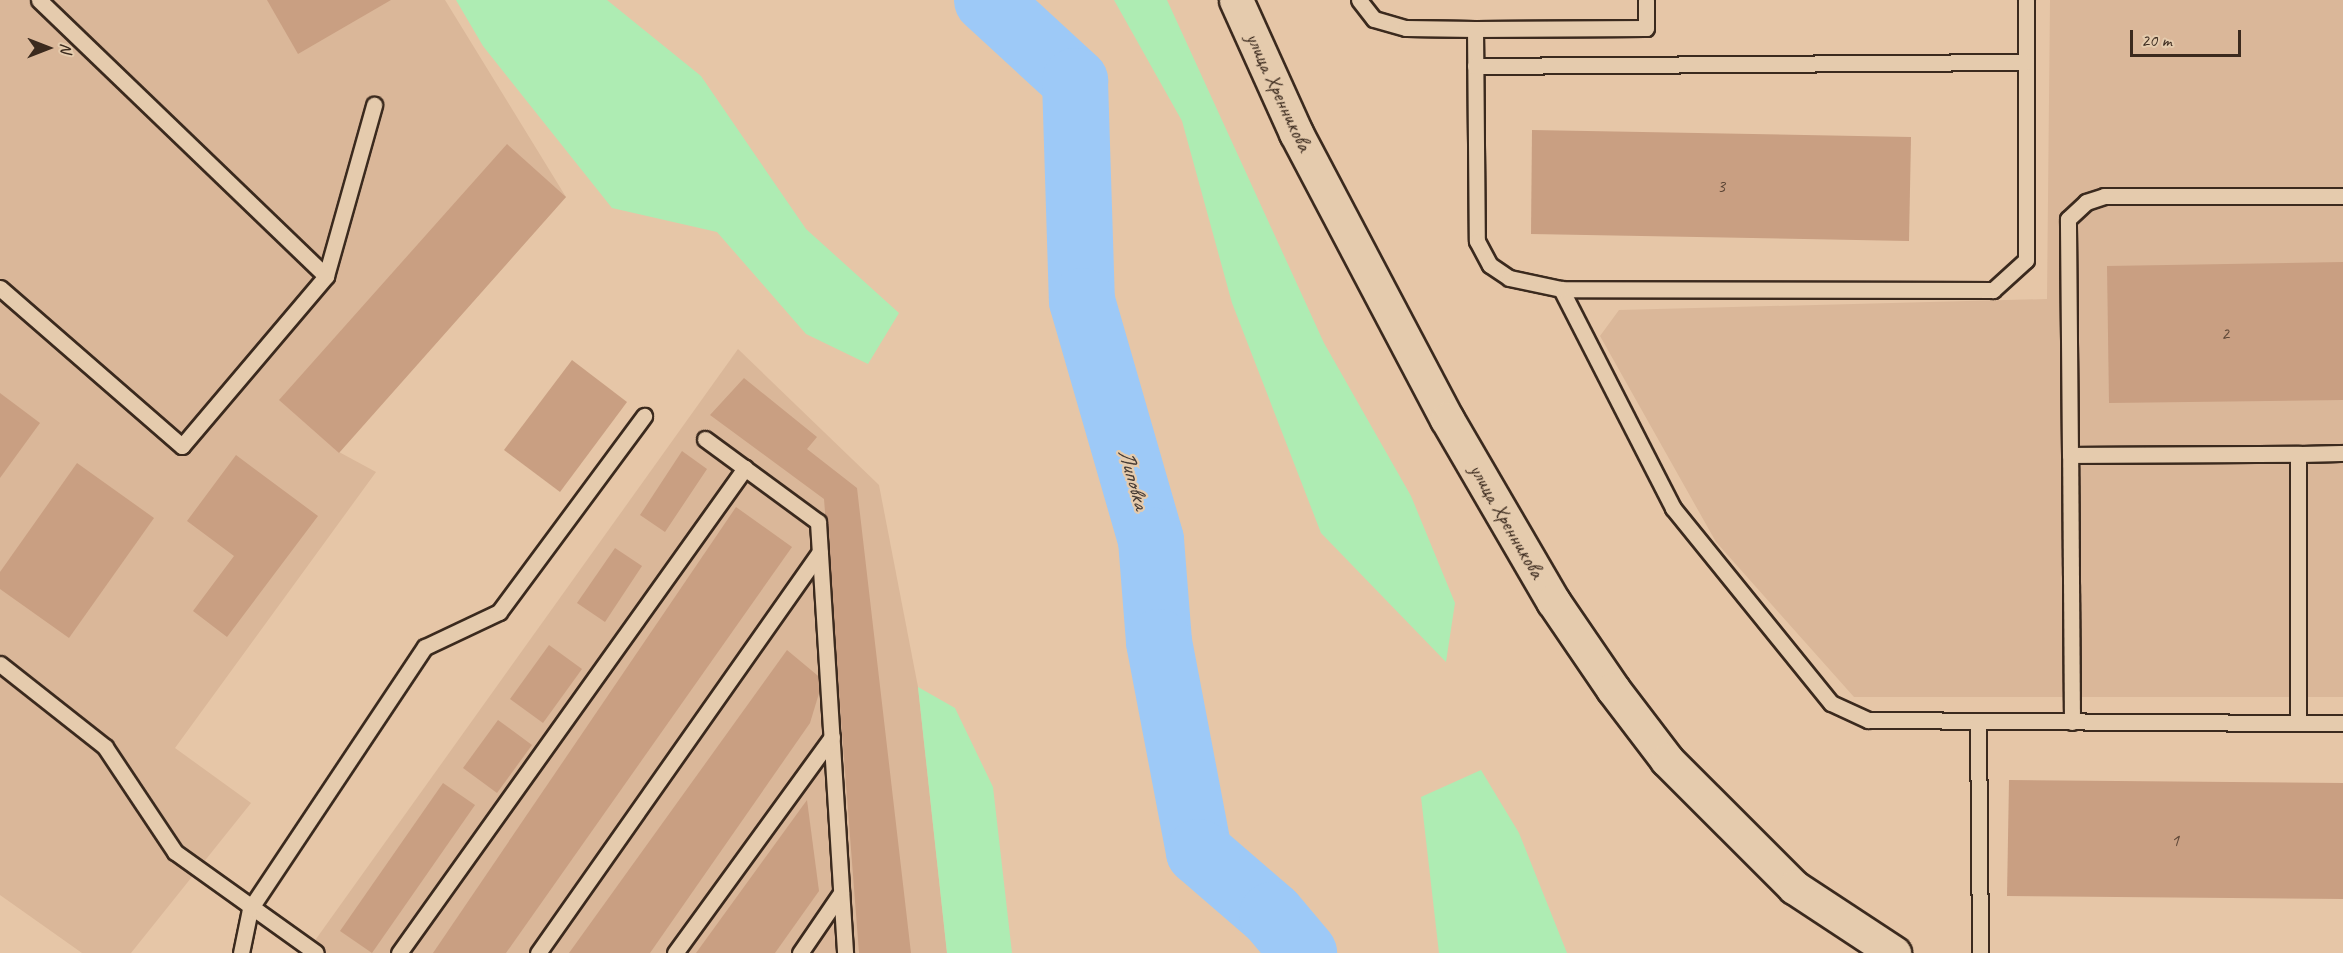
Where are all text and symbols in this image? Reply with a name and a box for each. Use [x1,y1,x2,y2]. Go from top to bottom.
north arrow [18,18,78,78]
scale bar [2133,18,2244,56]
street label: улица Хренникова [1240,29,1318,155]
text: 20 m [2141,29,2172,51]
text: N [56,43,76,53]
house number: 3 [1717,175,1725,197]
house number: 2 [2221,322,2229,344]
water label: Липовка [1112,446,1154,512]
street label: улица Хренникова [1464,459,1550,583]
house number: 1 [2171,829,2179,851]

